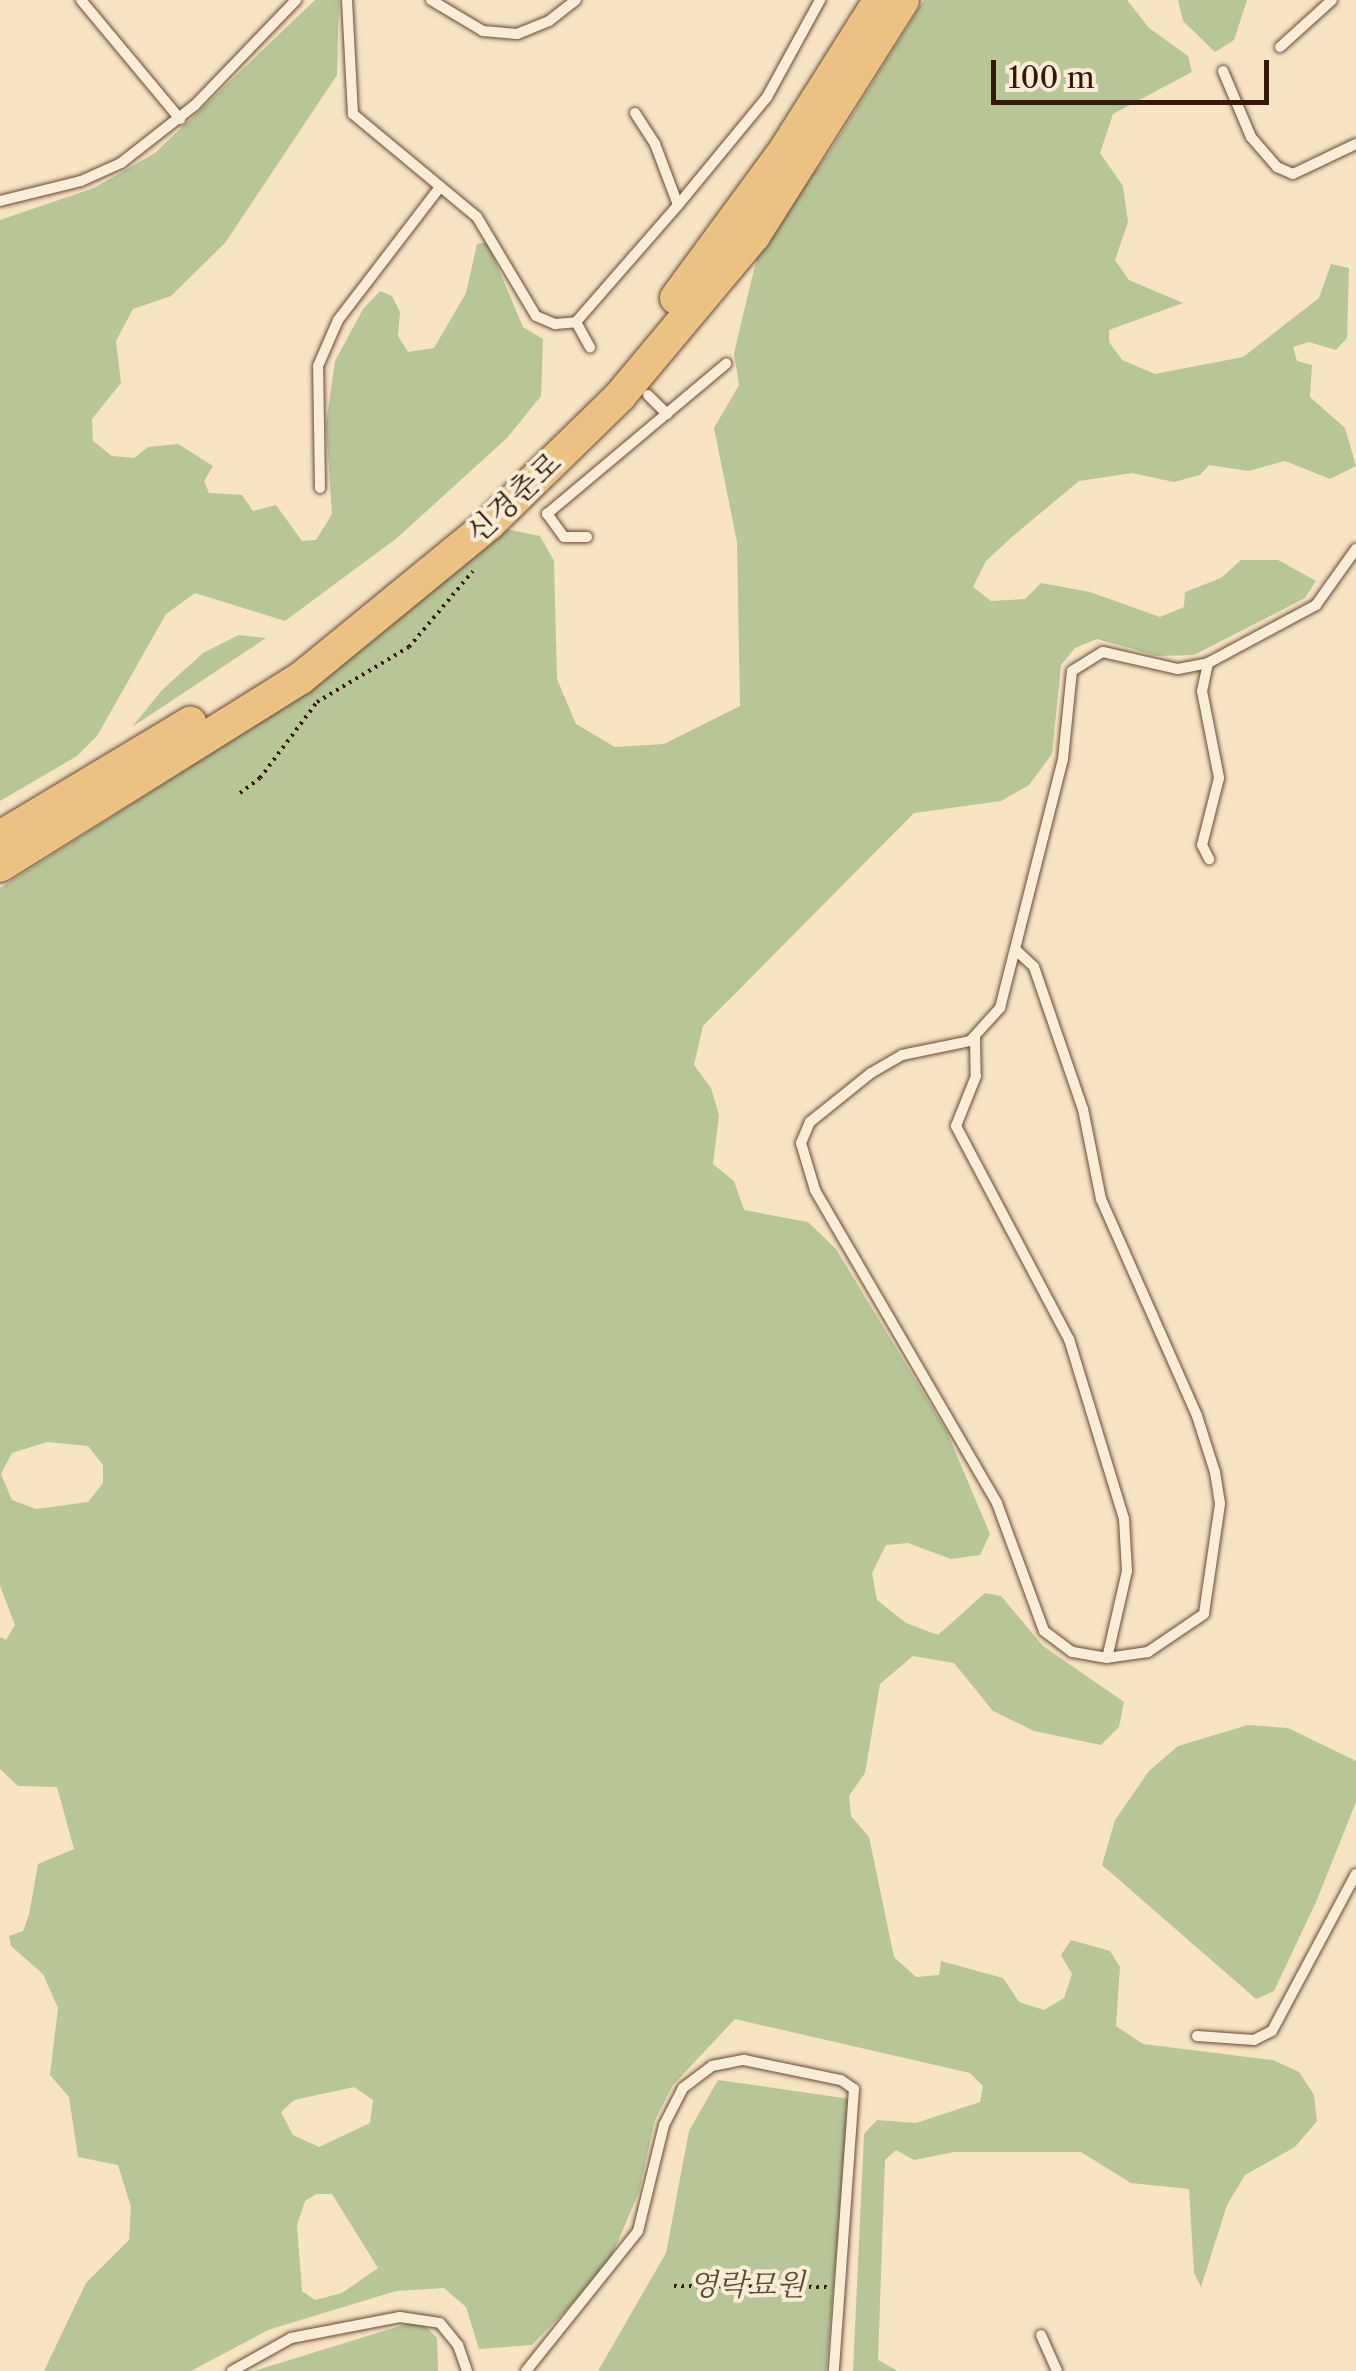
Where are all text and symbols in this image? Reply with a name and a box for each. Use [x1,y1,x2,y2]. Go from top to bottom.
scale bar [996,40,1274,102]
text: 100 m [1008,59,1095,96]
street label: 신경춘로 [459,445,569,551]
park label: 영락묘원 [689,2267,805,2303]

